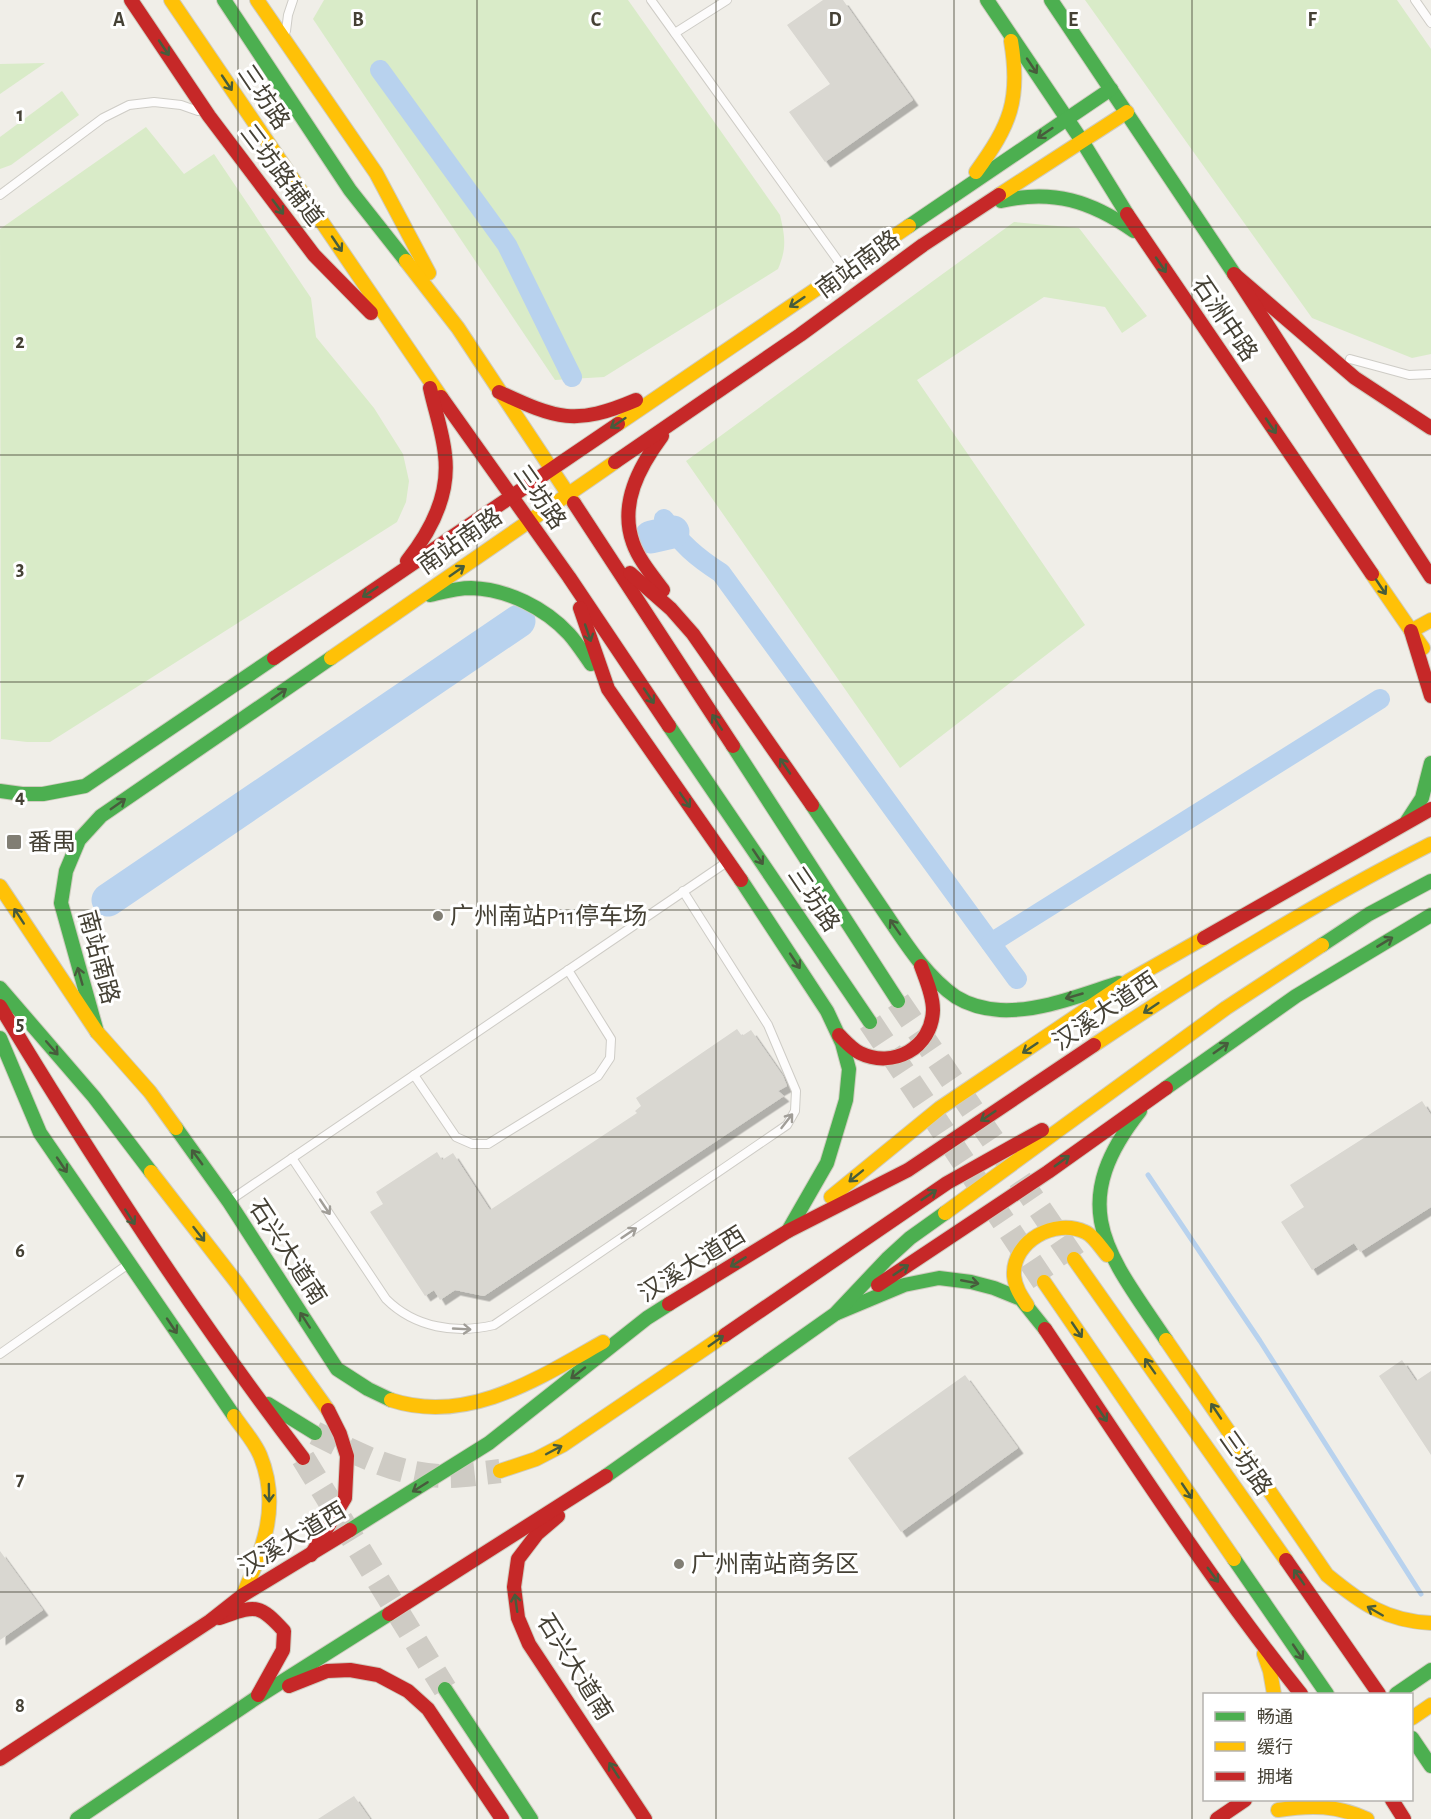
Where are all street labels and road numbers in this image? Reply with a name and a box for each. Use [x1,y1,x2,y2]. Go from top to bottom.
street label: 三坊路 [233,60,295,134]
street label: 三坊路辅道 [236,119,328,231]
street label: 南站南路 [812,225,904,303]
street label: 石洲中路 [1187,272,1263,366]
street label: 三坊路 [509,460,571,534]
street label: 南站南路 [413,503,507,579]
street label: 三坊路 [783,862,845,936]
street label: 南站南路 [74,907,124,1007]
street label: 汉溪大道西 [1048,967,1162,1055]
street label: 石兴大道南 [244,1195,332,1309]
street label: 汉溪大道西 [634,1221,750,1307]
street label: 三坊路 [1215,1426,1277,1500]
street label: 汉溪大道西 [234,1497,350,1581]
street label: 石兴大道南 [532,1609,618,1725]

